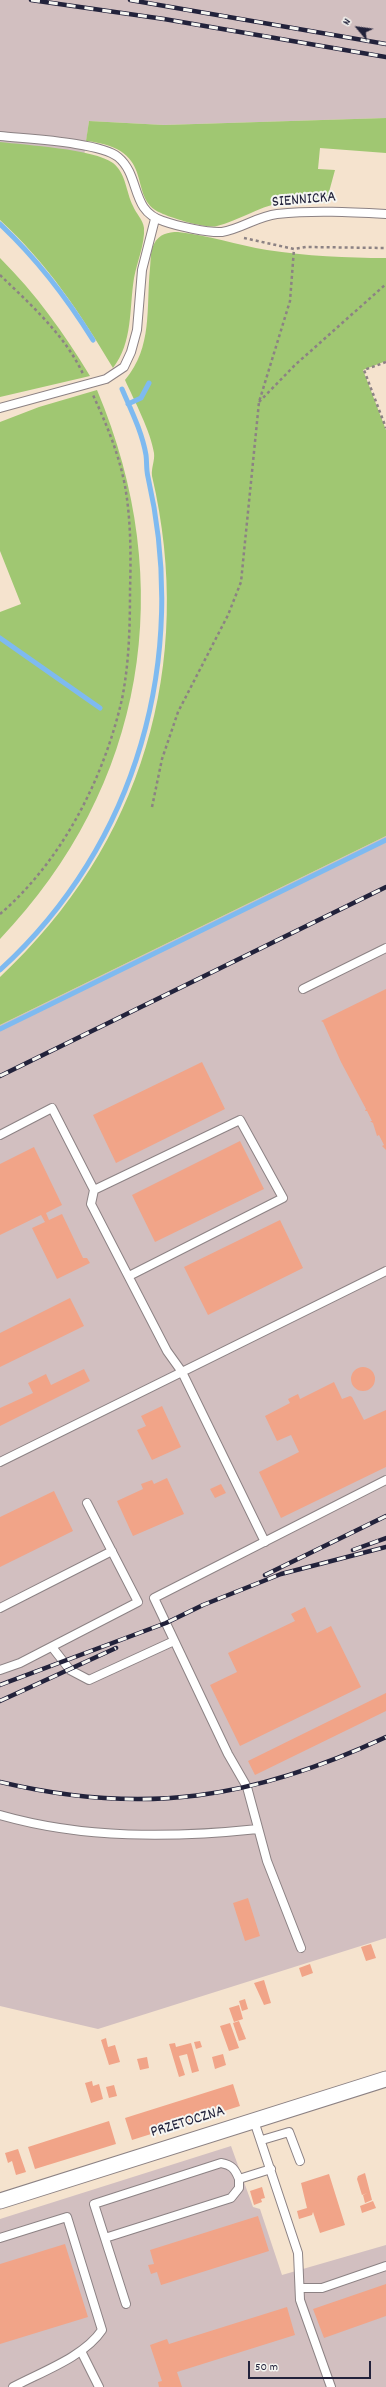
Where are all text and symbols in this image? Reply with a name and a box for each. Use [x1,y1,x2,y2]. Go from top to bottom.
north arrow [338,8,378,48]
text: N [339,16,356,28]
street label: SIENNICKA [271,189,337,213]
street label: PRZETOCZNA [149,2103,227,2143]
scale bar [250,2353,373,2379]
text: 50 m [255,2359,278,2376]

